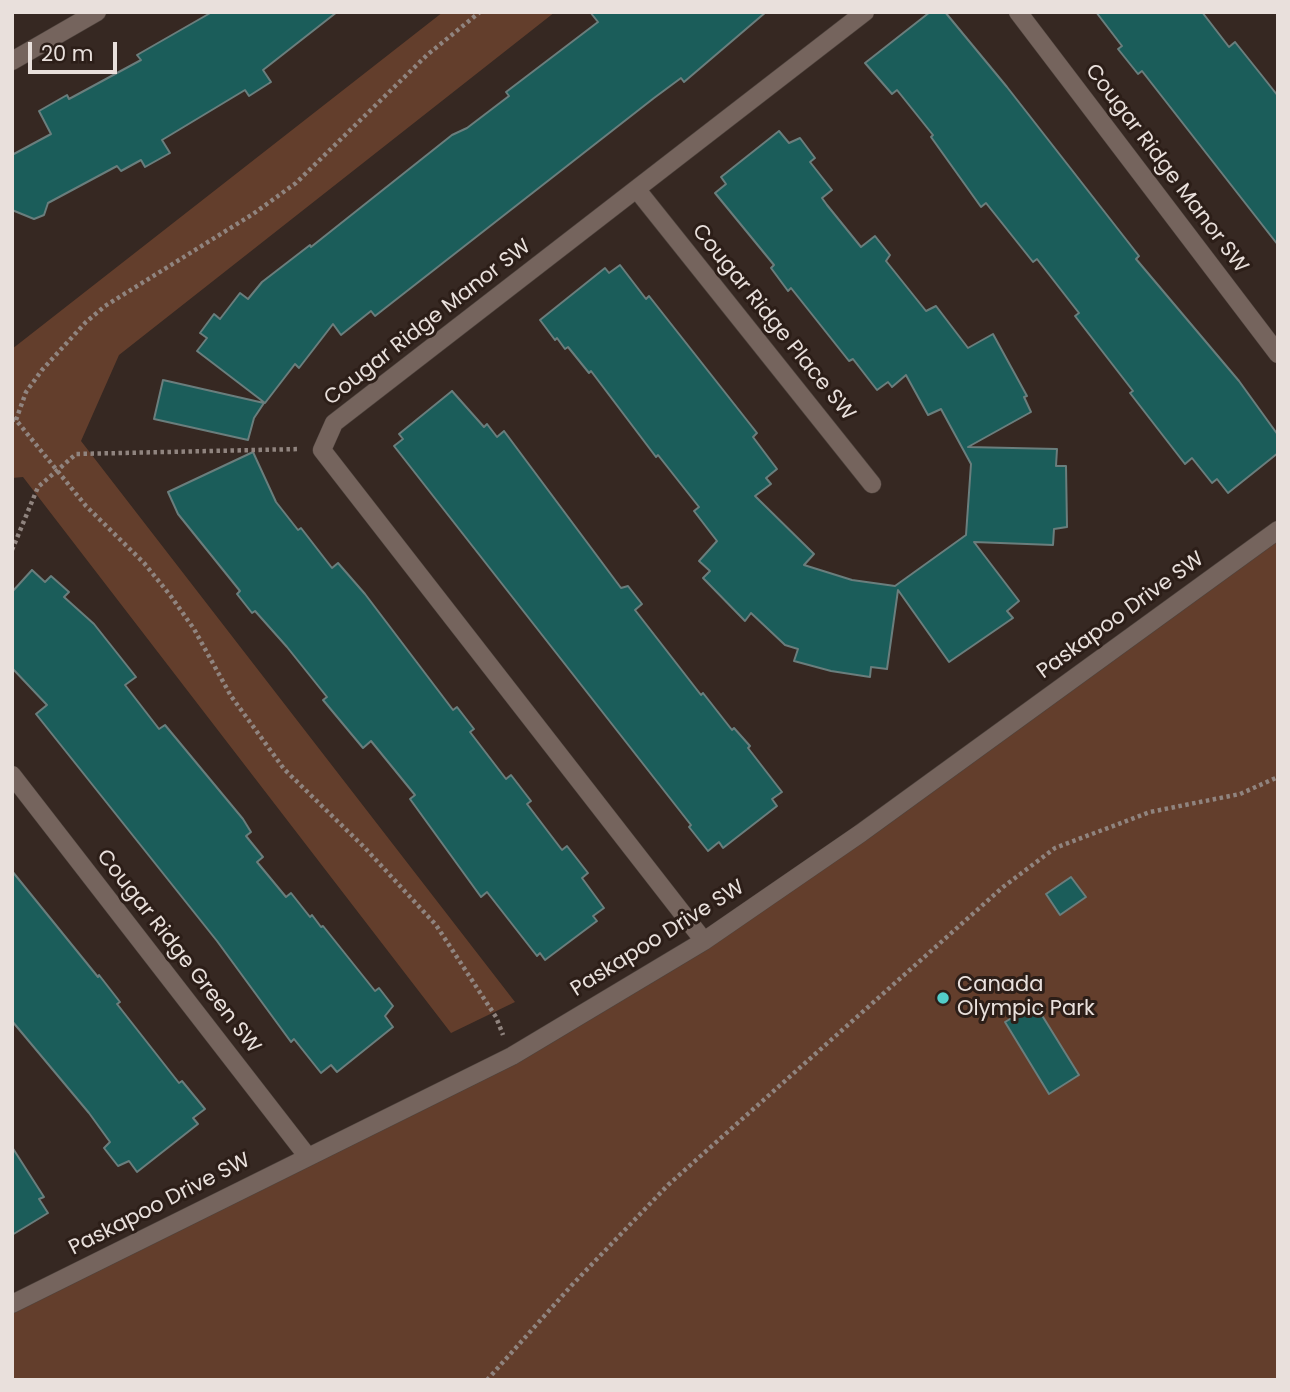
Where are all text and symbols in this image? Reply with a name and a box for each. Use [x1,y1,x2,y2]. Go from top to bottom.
scale bar [32,28,121,72]
text: 20 m [41,39,94,68]
street label: Cougar Ridge Manor SW [1079,59,1253,279]
street label: Cougar Ridge Place SW [686,220,860,426]
street label: Cougar Ridge Manor SW [320,234,536,412]
street label: Paskapoo Drive SW [1033,547,1209,685]
street label: Cougar Ridge Green SW [91,845,265,1059]
street label: Paskapoo Drive SW [566,875,750,1003]
place label: Canada Olympic Park [957,973,1095,1023]
marker: Canada Olympic Park [935,990,951,1006]
street label: Paskapoo Drive SW [65,1148,255,1262]

